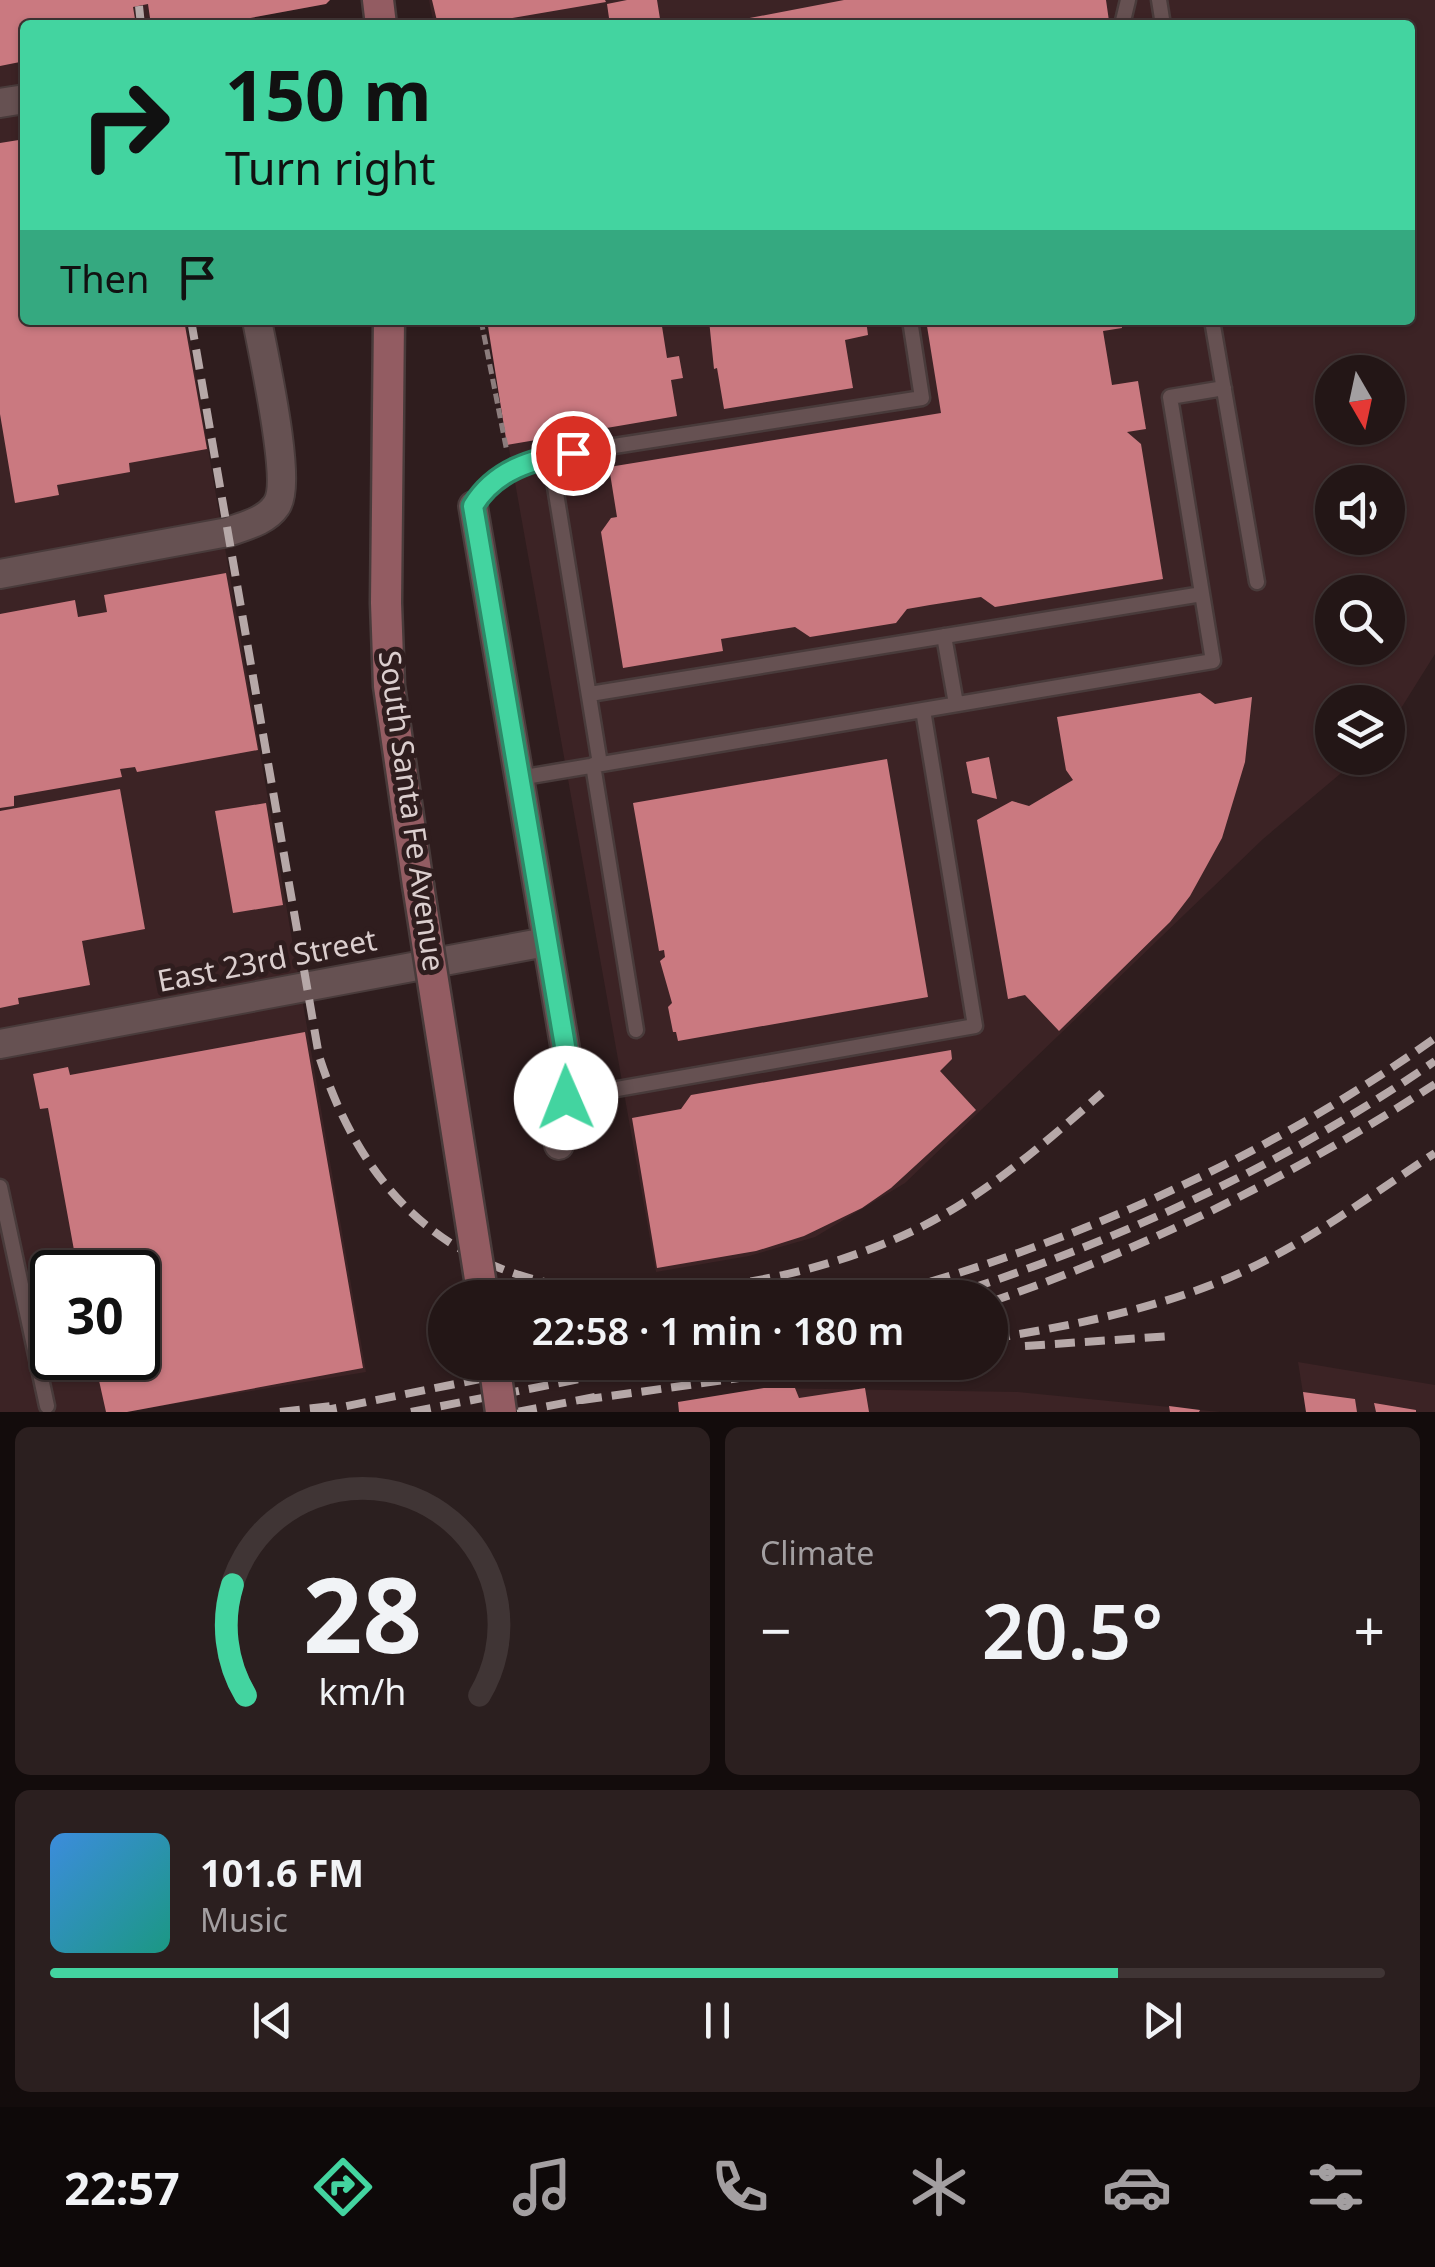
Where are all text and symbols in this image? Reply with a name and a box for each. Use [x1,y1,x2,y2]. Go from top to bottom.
text: 150 m [225,46,432,142]
icon: right [60,60,190,190]
text: Turn right [225,137,436,198]
icon: arrive [170,250,225,305]
text: Then [60,252,150,304]
north arrow [1315,355,1405,445]
map controls [1315,355,1405,775]
pin [531,411,616,496]
icon: arrive [546,426,601,481]
button: sound [1315,465,1405,555]
button: search [1315,575,1405,665]
street label: South Santa Fe Avenue [370,648,455,974]
button: layers [1315,685,1405,775]
street label: East 23rd Street [154,918,380,1001]
position arrow [514,1046,618,1150]
speed limit sign: 30 [30,1250,160,1380]
text: 22:58 · 1 min · 180 m [532,1304,904,1356]
text: Climate [760,1531,874,1574]
text: 28 [303,1542,422,1683]
text: 20.5° [982,1579,1163,1681]
text: − [760,1592,791,1667]
text: + [1354,1592,1385,1667]
text: km/h [319,1667,406,1715]
text: 101.6 FM [200,1846,364,1898]
text: Music [200,1898,288,1941]
icon: previous [245,1993,300,2048]
icon: pause [690,1993,745,2048]
icon: next [1135,1993,1190,2048]
icon: directions [308,2152,378,2222]
icon: music [507,2152,577,2222]
icon: phone [705,2152,775,2222]
icon: climate [904,2152,974,2222]
icon: car [1102,2152,1172,2222]
icon: filters [1301,2152,1371,2222]
text: 22:57 [64,2157,180,2218]

